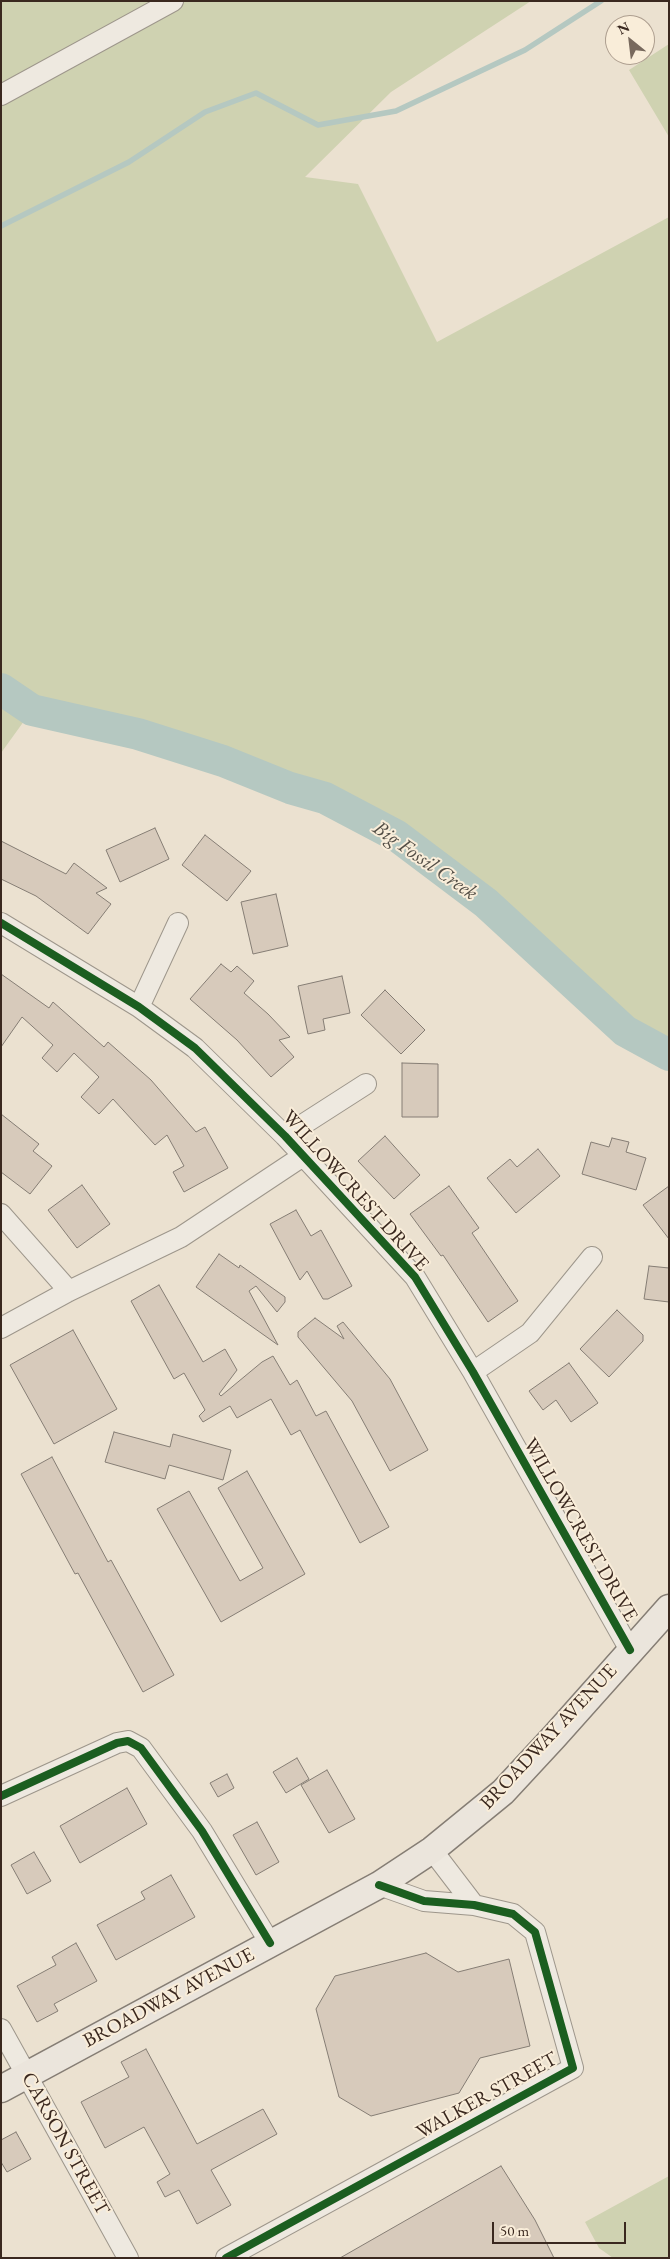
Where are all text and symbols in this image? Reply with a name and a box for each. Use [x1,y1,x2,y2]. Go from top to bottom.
north arrow [605,15,655,65]
text: N [614,17,633,38]
water label: Big Fossil Creek [368,816,482,906]
street label: WILLOWCREST DRIVE [277,1106,433,1276]
street label: WILLOWCREST DRIVE [518,1434,642,1626]
street label: BROADWAY AVENUE [475,1659,623,1815]
street label: BROADWAY AVENUE [79,1943,259,2053]
street label: WALKER STREET [412,2047,562,2145]
street label: CARSON STREET [16,2068,114,2220]
scale bar [495,2212,629,2244]
text: 50 m [500,2221,529,2240]

